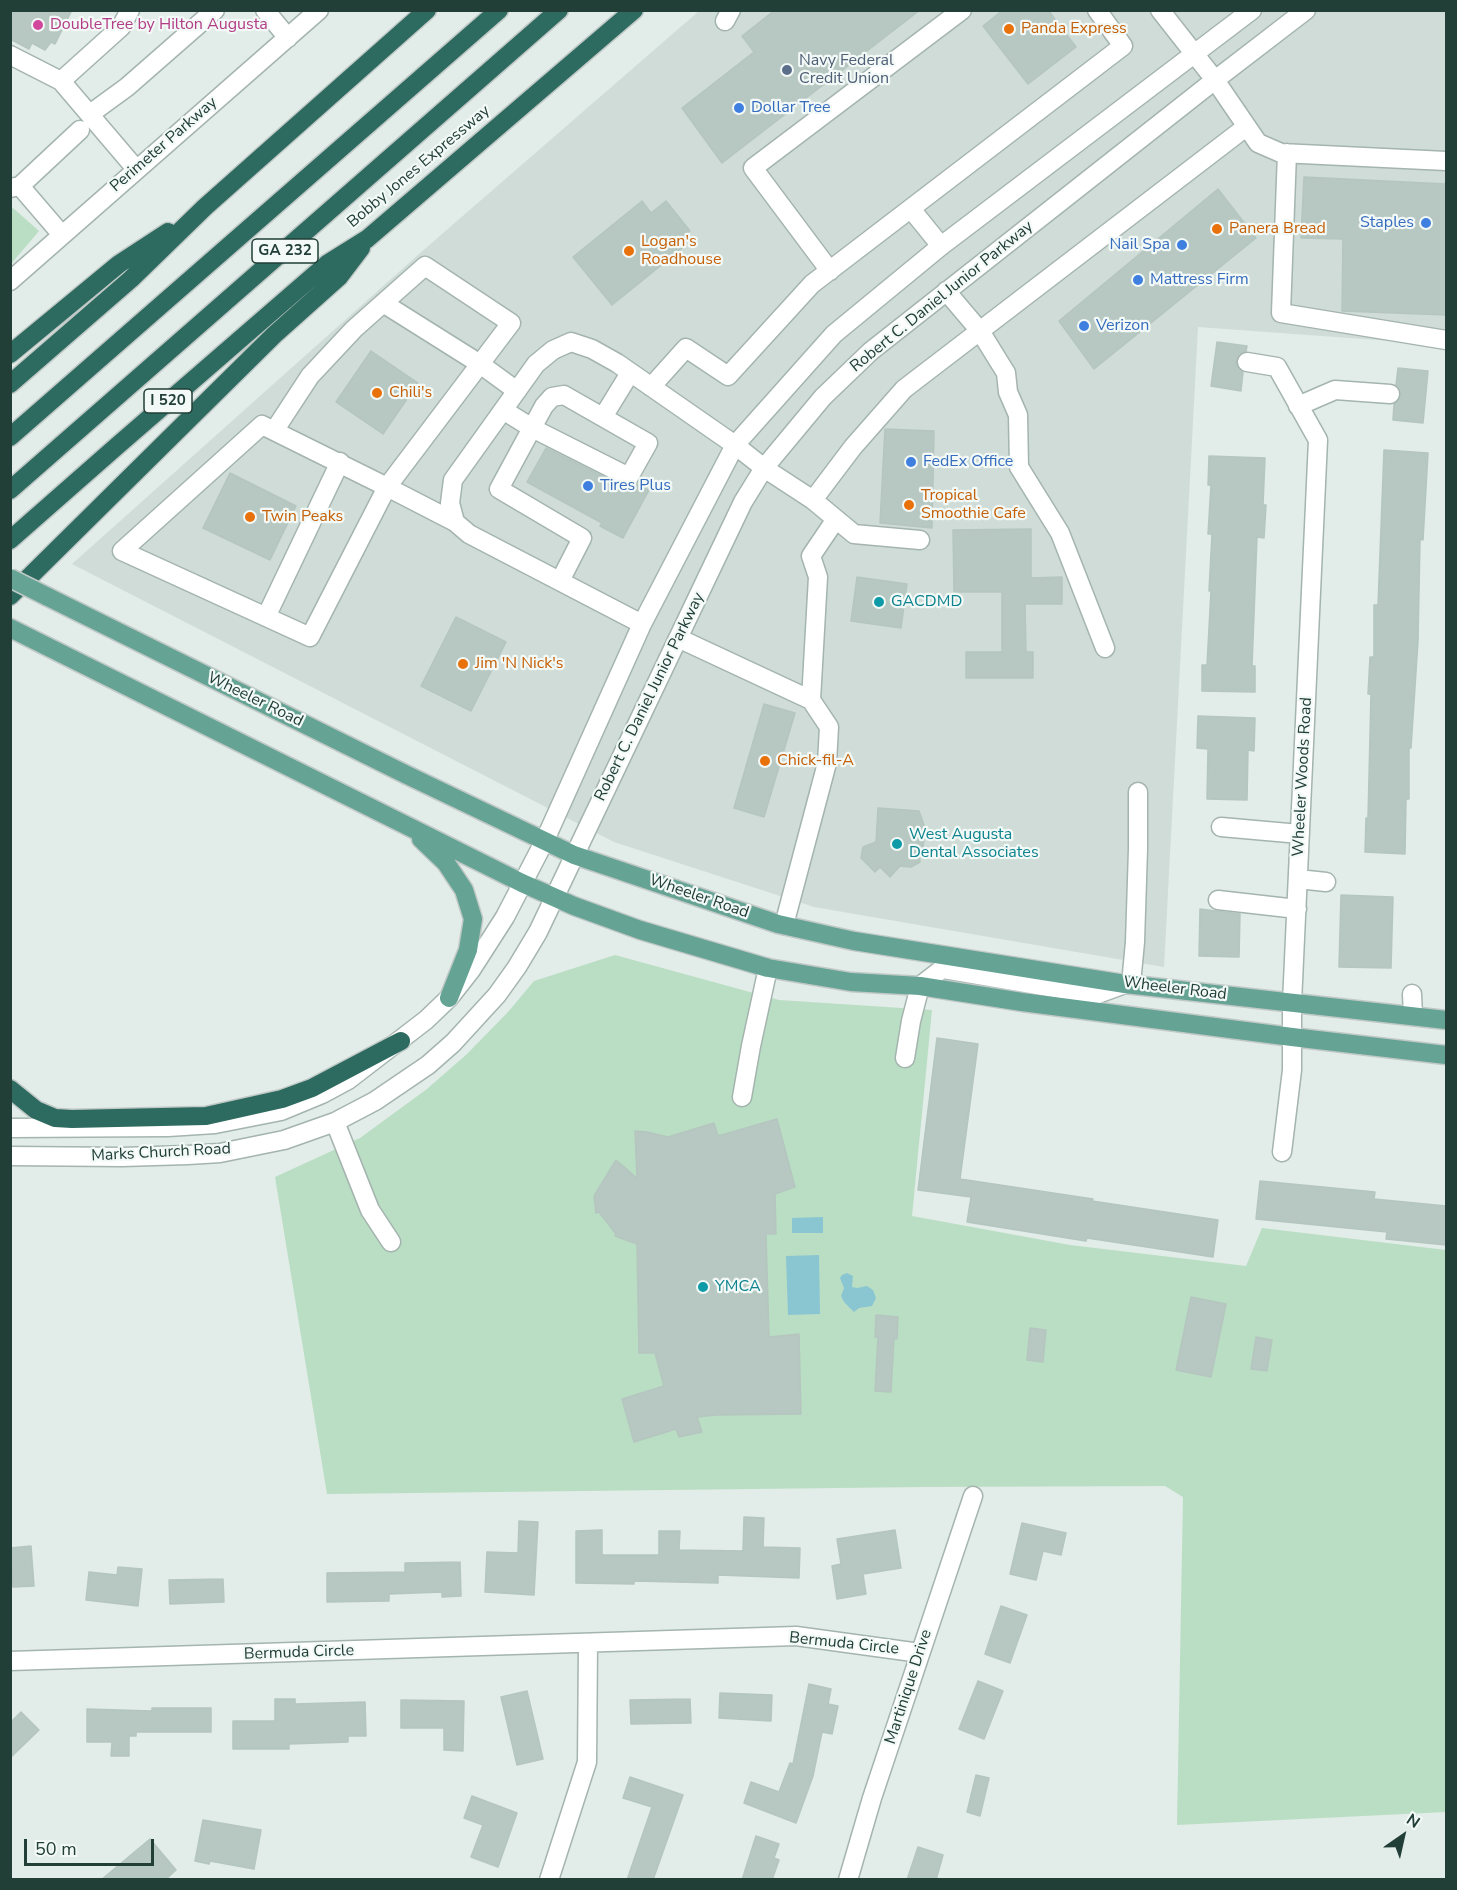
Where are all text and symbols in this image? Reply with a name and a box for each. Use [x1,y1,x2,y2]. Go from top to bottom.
place label: DoubleTree by Hilton Augusta [50,15,268,35]
marker: DoubleTree by Hilton Augusta [31,18,45,32]
place label: Panda Express [1021,19,1127,39]
marker: Panda Express [1002,22,1016,36]
place label: Navy Federal Credit Union [799,51,894,89]
marker: Navy Federal Credit Union [780,63,794,77]
street label: Perimeter Parkway [107,93,221,197]
place label: Dollar Tree [751,98,831,118]
marker: Dollar Tree [732,101,746,115]
street label: Bobby Jones Expressway [344,102,494,232]
place label: Staples [1360,213,1414,233]
marker: Staples [1419,216,1433,230]
street label: Robert C. Daniel Junior Parkway [847,217,1037,377]
place label: Panera Bread [1229,219,1326,239]
marker: Panera Bread [1210,222,1224,236]
place label: Logan's Roadhouse [641,232,721,270]
place label: Nail Spa [1109,235,1170,255]
marker: Nail Spa [1175,238,1189,252]
road number: GA 232 [252,239,318,263]
marker: Logan's Roadhouse [622,244,636,258]
place label: Mattress Firm [1150,270,1249,290]
marker: Mattress Firm [1131,273,1145,287]
place label: Verizon [1096,316,1149,336]
marker: Verizon [1077,319,1091,333]
place label: Chili's [389,383,432,403]
marker: Chili's [370,386,384,400]
road number: I 520 [144,389,192,413]
place label: FedEx Office [923,452,1013,472]
marker: FedEx Office [904,455,918,469]
place label: Tires Plus [600,476,671,496]
marker: Tires Plus [581,479,595,493]
place label: Tropical Smoothie Cafe [921,486,1026,524]
marker: Tropical Smoothie Cafe [902,498,916,512]
place label: Twin Peaks [262,507,343,527]
marker: Twin Peaks [243,510,257,524]
street label: Robert C. Daniel Junior Parkway [591,590,709,804]
place label: GACDMD [891,592,962,612]
marker: GACDMD [872,595,886,609]
place label: Jim 'N Nick's [475,654,563,674]
marker: Jim 'N Nick's [456,657,470,671]
street label: Wheeler Road [204,669,306,731]
street label: Wheeler Woods Road [1289,697,1317,857]
place label: Chick-fil-A [777,751,854,771]
marker: Chick-fil-A [758,754,772,768]
place label: West Augusta Dental Associates [909,825,1039,863]
marker: West Augusta Dental Associates [890,837,904,851]
street label: Wheeler Road [647,871,751,923]
street label: Wheeler Road [1122,973,1228,1005]
street label: Marks Church Road [91,1140,231,1166]
place label: YMCA [715,1277,761,1297]
marker: YMCA [696,1280,710,1294]
street label: Martinique Drive [881,1627,937,1747]
street label: Bermuda Circle [788,1629,900,1659]
street label: Bermuda Circle [244,1641,354,1665]
north arrow [1373,1806,1433,1866]
text: N [1402,1809,1424,1834]
scale bar [27,1827,158,1865]
text: 50 m [35,1837,77,1861]

